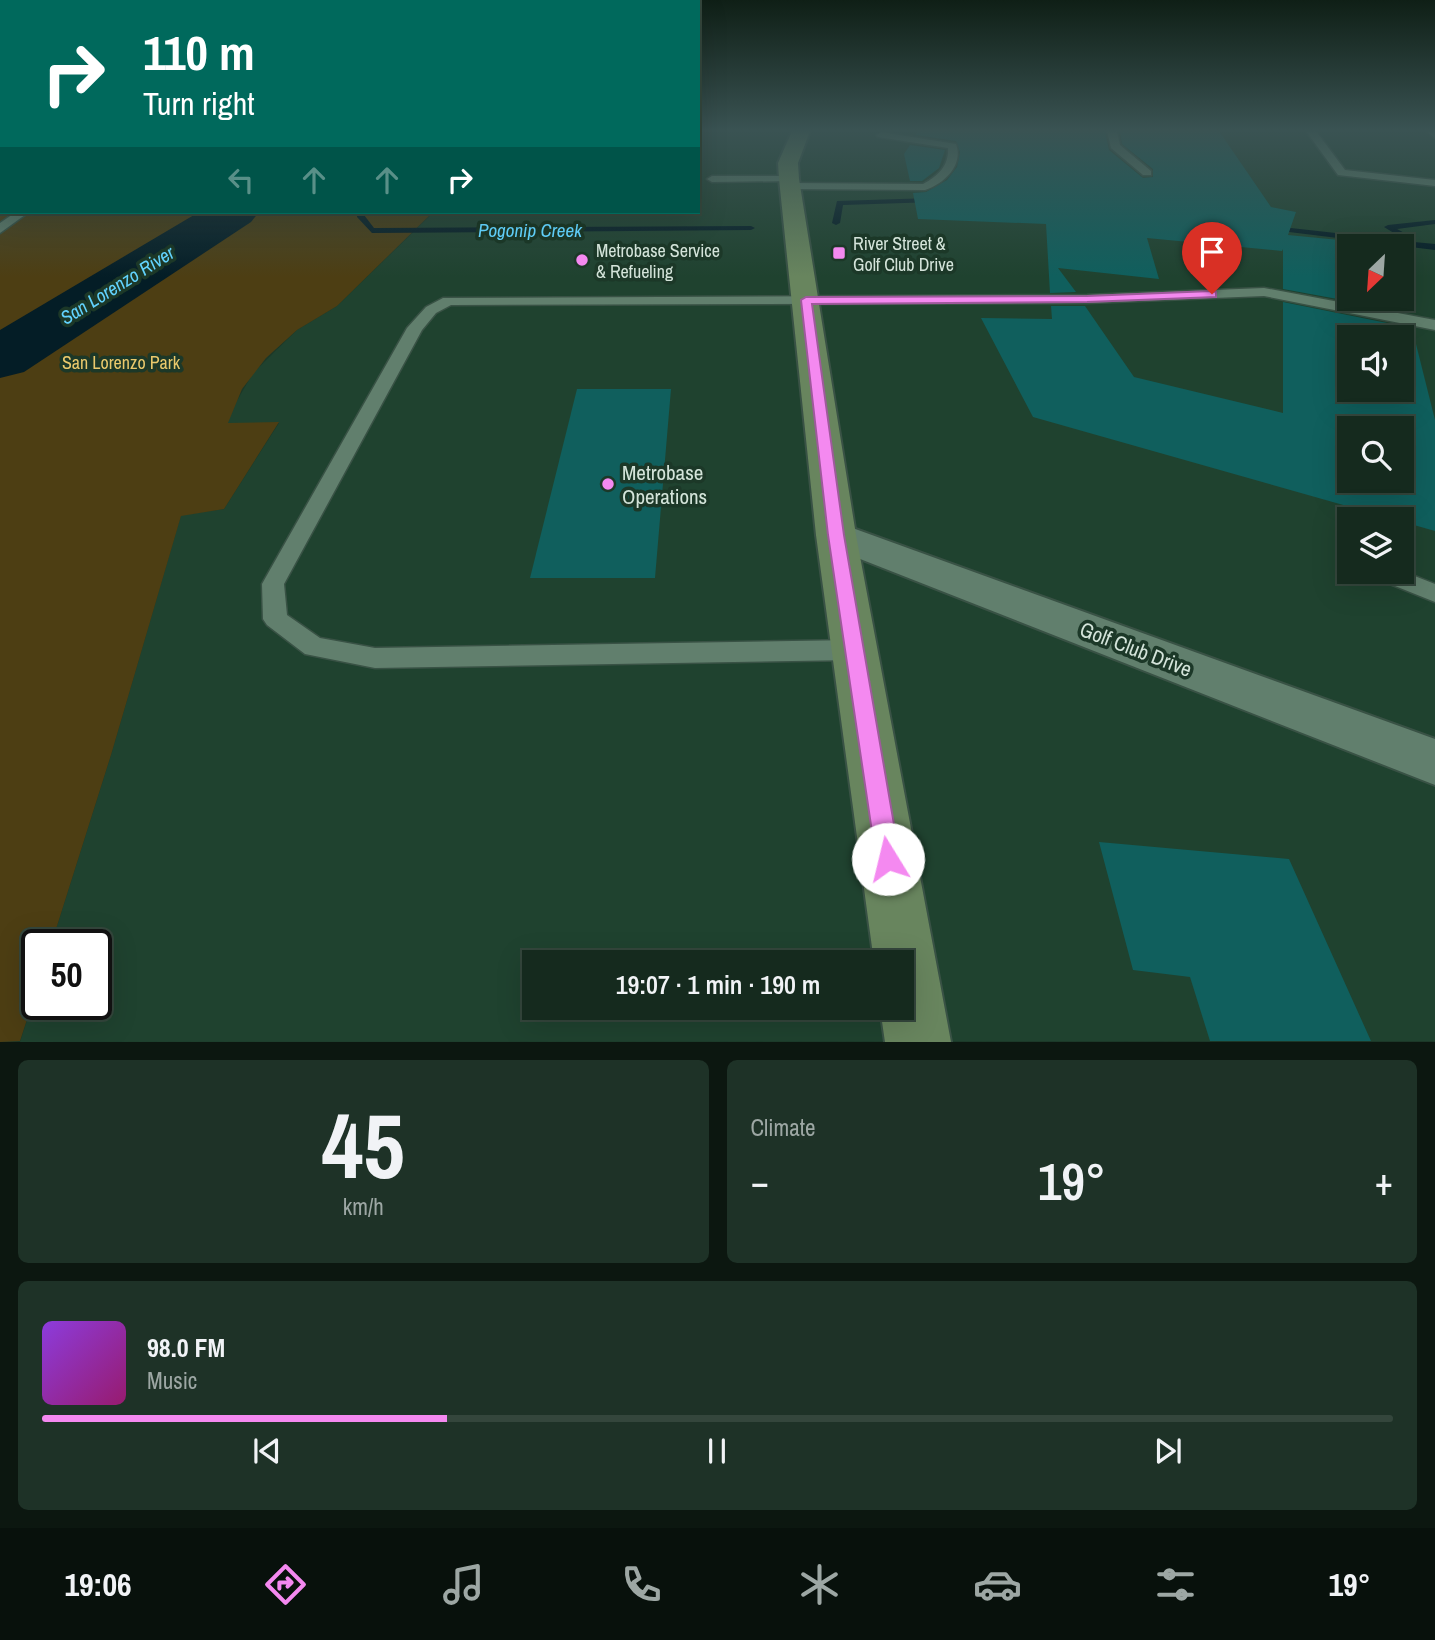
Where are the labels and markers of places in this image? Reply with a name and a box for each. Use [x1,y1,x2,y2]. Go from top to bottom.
pin [1182,222,1242,294]
place label: River Street & Golf Club Drive [853,231,954,277]
place label: Metrobase Service & Refueling [596,238,720,284]
marker: River Street & Golf Club Drive [831,245,847,261]
marker: Metrobase Service & Refueling [574,252,590,268]
place label: Metrobase Operations [622,458,707,511]
marker: Metrobase Operations [600,476,616,492]

